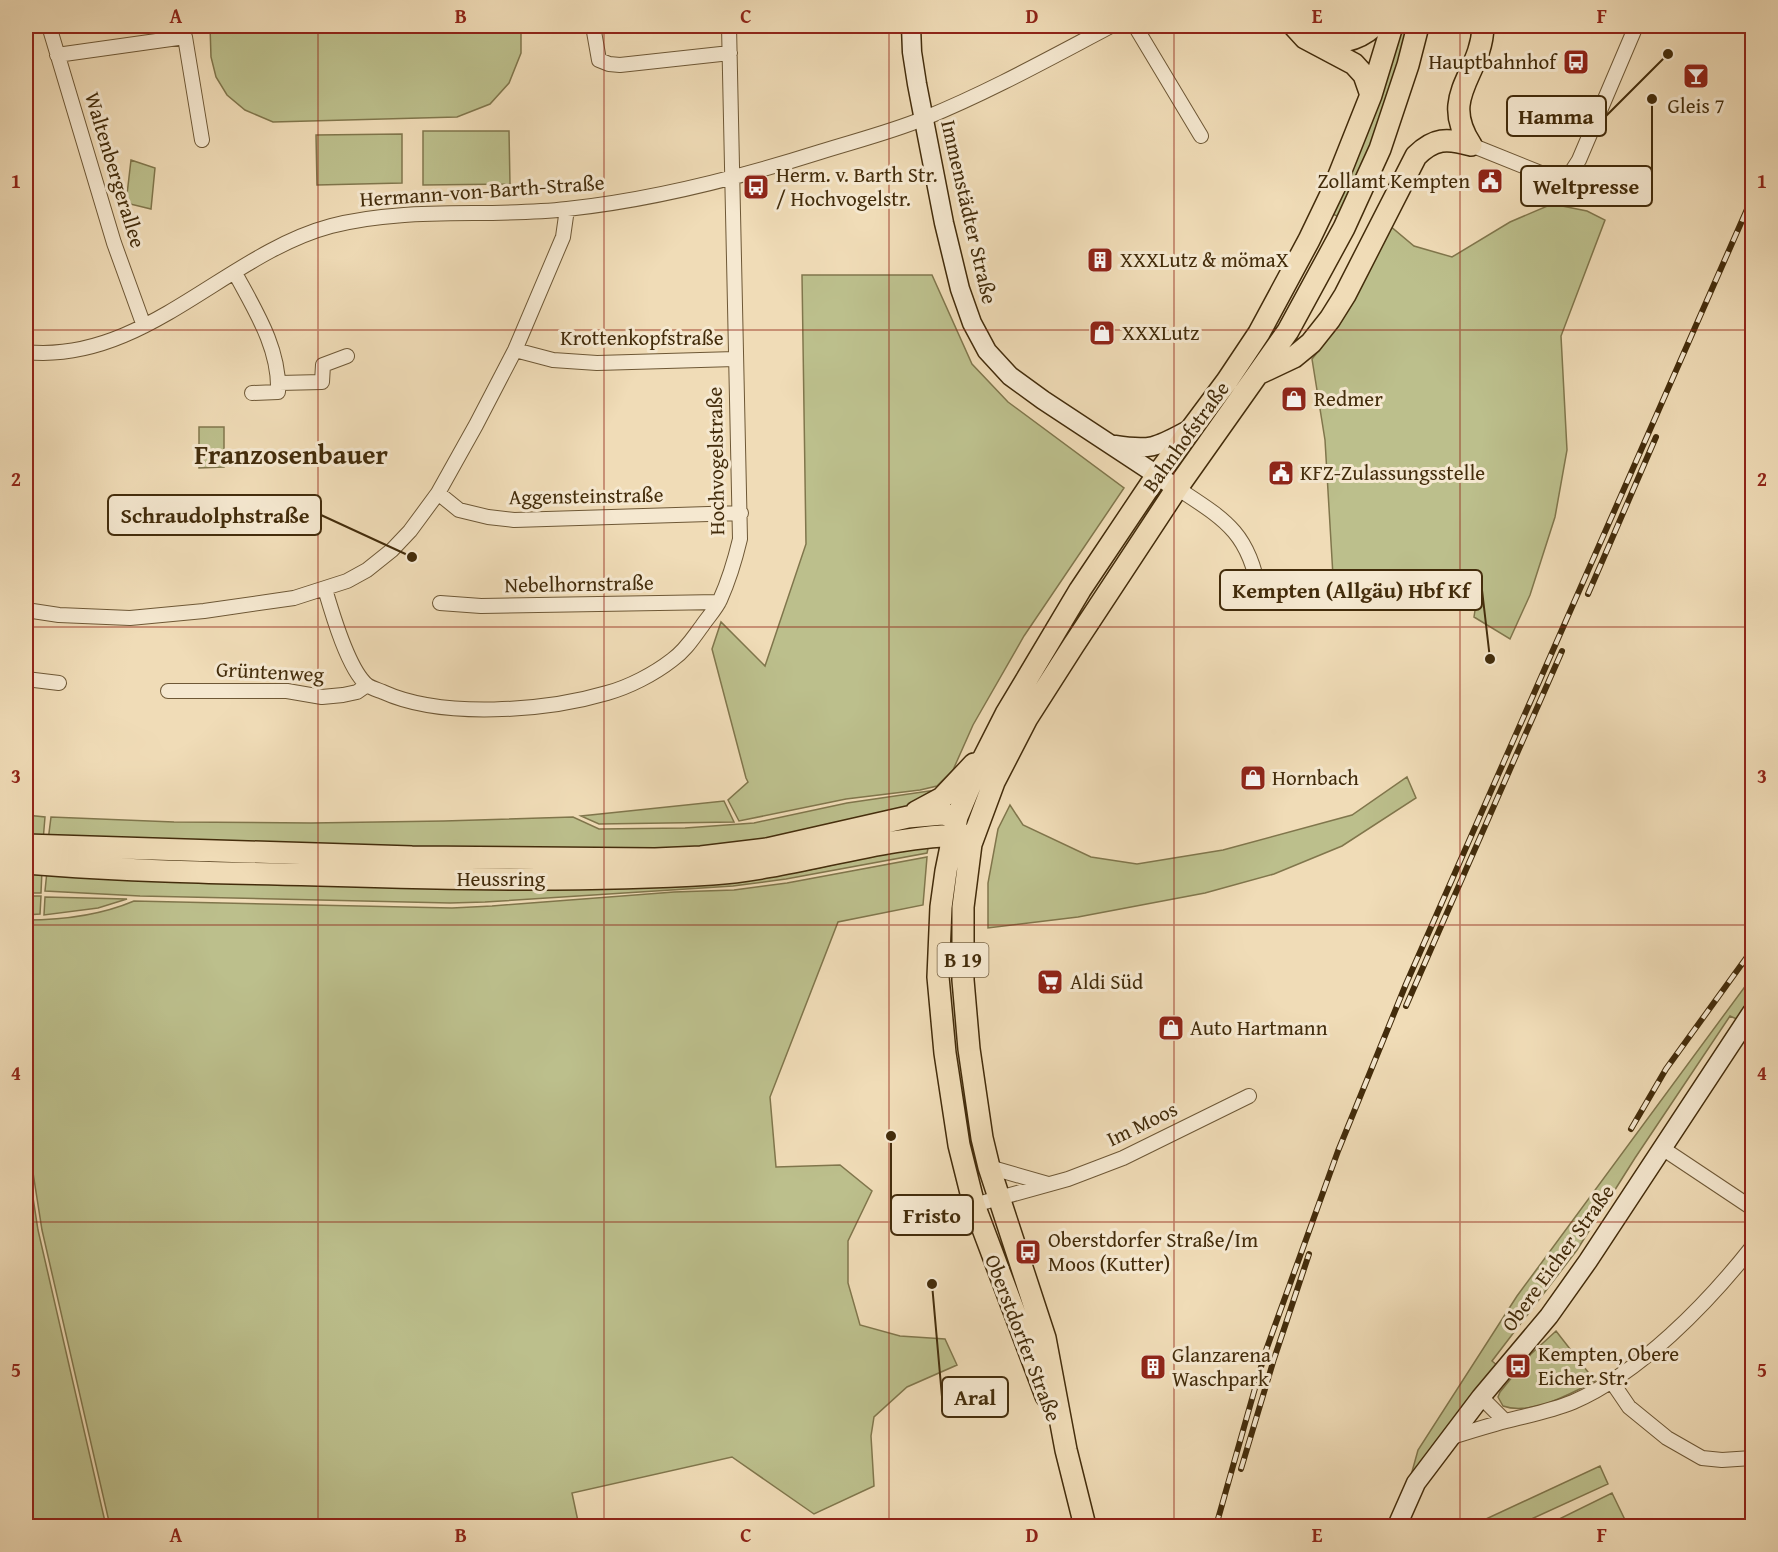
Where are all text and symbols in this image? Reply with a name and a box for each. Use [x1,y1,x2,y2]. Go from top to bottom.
text: A [170,1,183,30]
text: B [455,1,467,30]
text: C [740,1,752,30]
text: D [1025,1,1039,30]
text: E [1312,1,1323,30]
text: F [1597,1,1607,30]
place label: Hauptbahnhof [1428,46,1558,77]
bus stop icon: Hauptbahnhof [1561,47,1591,77]
bar icon: Gleis 7 [1681,61,1711,91]
street label: Waltenbergerallee [77,88,154,252]
place label: Gleis 7 [1667,90,1725,121]
callout: Hamma [1507,96,1606,136]
text: Hamma [1518,100,1594,132]
street label: Immenstädter Straße [933,117,1006,307]
place label: Herm. v. Barth Str. / Hochvogelstr. [776,159,938,214]
place label: Zollamt Kempten [1317,165,1470,196]
text: 1 [11,166,21,195]
street label: Hermann-von-Barth-Straße [359,166,605,215]
public building icon: Zollamt Kempten [1475,166,1505,196]
callout: Weltpresse [1521,166,1652,206]
text: 1 [1757,166,1767,195]
text: Weltpresse [1533,170,1639,202]
bus stop icon: Herm. v. Barth Str. / Hochvogelstr. [741,172,771,202]
place label: XXXLutz & mömaX [1120,244,1289,275]
building icon: XXXLutz & mömaX [1085,245,1115,275]
place label: XXXLutz [1122,317,1199,348]
shop icon: XXXLutz [1087,318,1117,348]
street label: Krottenkopfstraße [560,322,724,353]
street label: Bahnhofstraße [1135,375,1237,499]
place label: Redmer [1314,383,1383,414]
shop icon: Redmer [1279,384,1309,414]
street label: Hochvogelstraße [699,386,732,536]
district label: Franzosenbauer [194,434,388,474]
place label: KFZ-Zulassungsstelle [1300,457,1485,488]
public building icon: KFZ-Zulassungsstelle [1266,458,1296,488]
text: 2 [11,464,21,493]
text: 2 [1757,464,1767,493]
street label: Aggensteinstraße [508,479,664,512]
callout: Schraudolphstraße [108,495,321,535]
text: Schraudolphstraße [121,499,310,531]
street label: Nebelhornstraße [504,567,654,600]
callout: Kempten (Allgäu) Hbf Kf [1220,570,1482,610]
text: Kempten (Allgäu) Hbf Kf [1232,574,1472,606]
street label: Grüntenweg [215,653,325,690]
text: 3 [11,761,21,790]
text: 3 [1757,761,1767,790]
place label: Hornbach [1272,762,1359,793]
shop icon: Hornbach [1238,763,1268,793]
street label: Heussring [457,863,546,894]
road number: B 19 [938,943,988,977]
place label: Aldi Süd [1070,966,1144,997]
supermarket icon: Aldi Süd [1035,967,1065,997]
place label: Auto Hartmann [1190,1012,1328,1043]
shop icon: Auto Hartmann [1156,1013,1186,1043]
text: 4 [11,1058,21,1087]
text: 4 [1757,1058,1767,1087]
street label: Im Moos [1101,1093,1182,1154]
street label: Obere Eicher Straße [1494,1178,1622,1338]
callout: Fristo [891,1195,973,1235]
text: Fristo [903,1199,961,1231]
place label: Oberstdorfer Straße/Im Moos (Kutter) [1048,1224,1258,1279]
bus stop icon: Oberstdorfer Straße/Im Moos (Kutter) [1013,1237,1043,1267]
street label: Oberstdorfer Straße [977,1250,1070,1426]
place label: Kempten, Obere Eicher Str. [1538,1338,1679,1393]
place label: Glanzarena Waschpark [1172,1339,1271,1394]
bus stop icon: Kempten, Obere Eicher Str. [1503,1351,1533,1381]
building icon: Glanzarena Waschpark [1138,1352,1168,1382]
text: 5 [11,1355,21,1384]
text: 5 [1757,1355,1767,1384]
callout: Aral [942,1377,1008,1417]
text: Aral [954,1381,996,1413]
text: A [170,1520,183,1549]
text: B [455,1520,467,1549]
text: C [740,1520,752,1549]
text: D [1025,1520,1039,1549]
text: E [1312,1520,1323,1549]
text: F [1597,1520,1607,1549]

